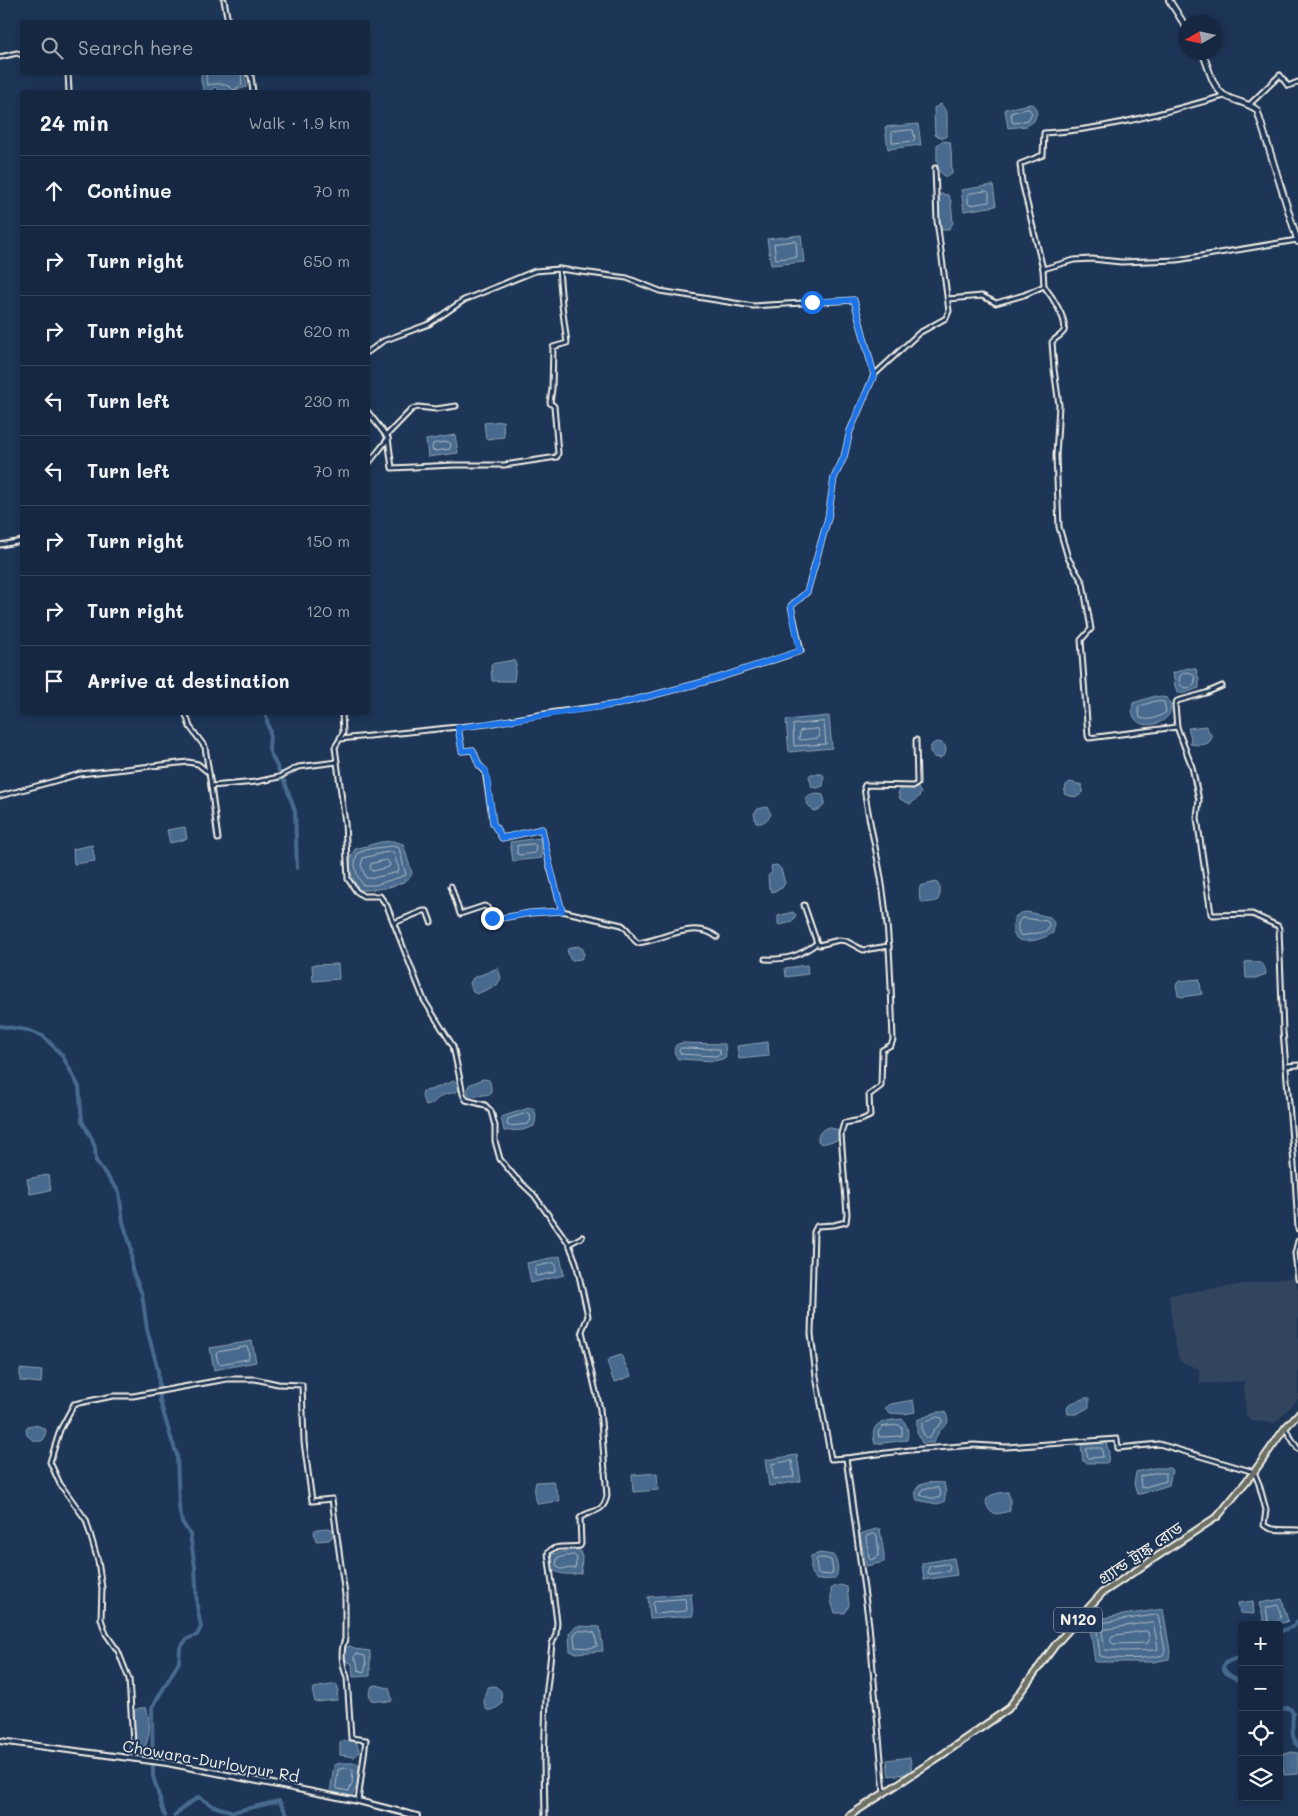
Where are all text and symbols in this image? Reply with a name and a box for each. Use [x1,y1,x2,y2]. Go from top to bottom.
north arrow [1178,15,1223,60]
search box [20,20,370,75]
icon: search [38,34,66,62]
text: Search here [78,35,194,60]
text: 24 min [40,109,108,136]
text: Walk · 1.9 km [249,112,350,133]
icon: ahead [40,177,68,205]
text: Continue [87,178,172,203]
text: 70 m [313,180,350,201]
icon: right [40,247,68,275]
text: Turn right [87,248,184,273]
text: 650 m [303,250,350,271]
route start [801,291,824,314]
icon: right [40,317,68,345]
text: Turn right [87,318,184,343]
text: 620 m [304,320,350,341]
icon: left [40,387,68,415]
text: Turn left [87,388,170,413]
text: 230 m [304,390,350,411]
icon: left [40,457,68,485]
text: Turn left [87,458,170,483]
text: 70 m [313,460,350,481]
icon: right [40,527,68,555]
text: Turn right [87,528,184,553]
text: 150 m [306,530,350,551]
icon: right [40,597,68,625]
text: Turn right [87,598,184,623]
text: 120 m [306,600,350,621]
icon: arrive [40,667,68,695]
text: Arrive at destination [87,668,290,693]
route end [481,907,504,930]
street label: গ্র্যান্ড ট্রাঙ্ক রোড [1093,1516,1187,1589]
road number: N120 [1054,1608,1102,1632]
map controls [1238,1621,1283,1801]
button: + [1238,1621,1283,1666]
button: − [1238,1666,1283,1711]
button: locate [1238,1711,1283,1756]
street label: Chowara-Durlovpur Rd [121,1735,301,1786]
button: layers [1238,1756,1283,1801]

